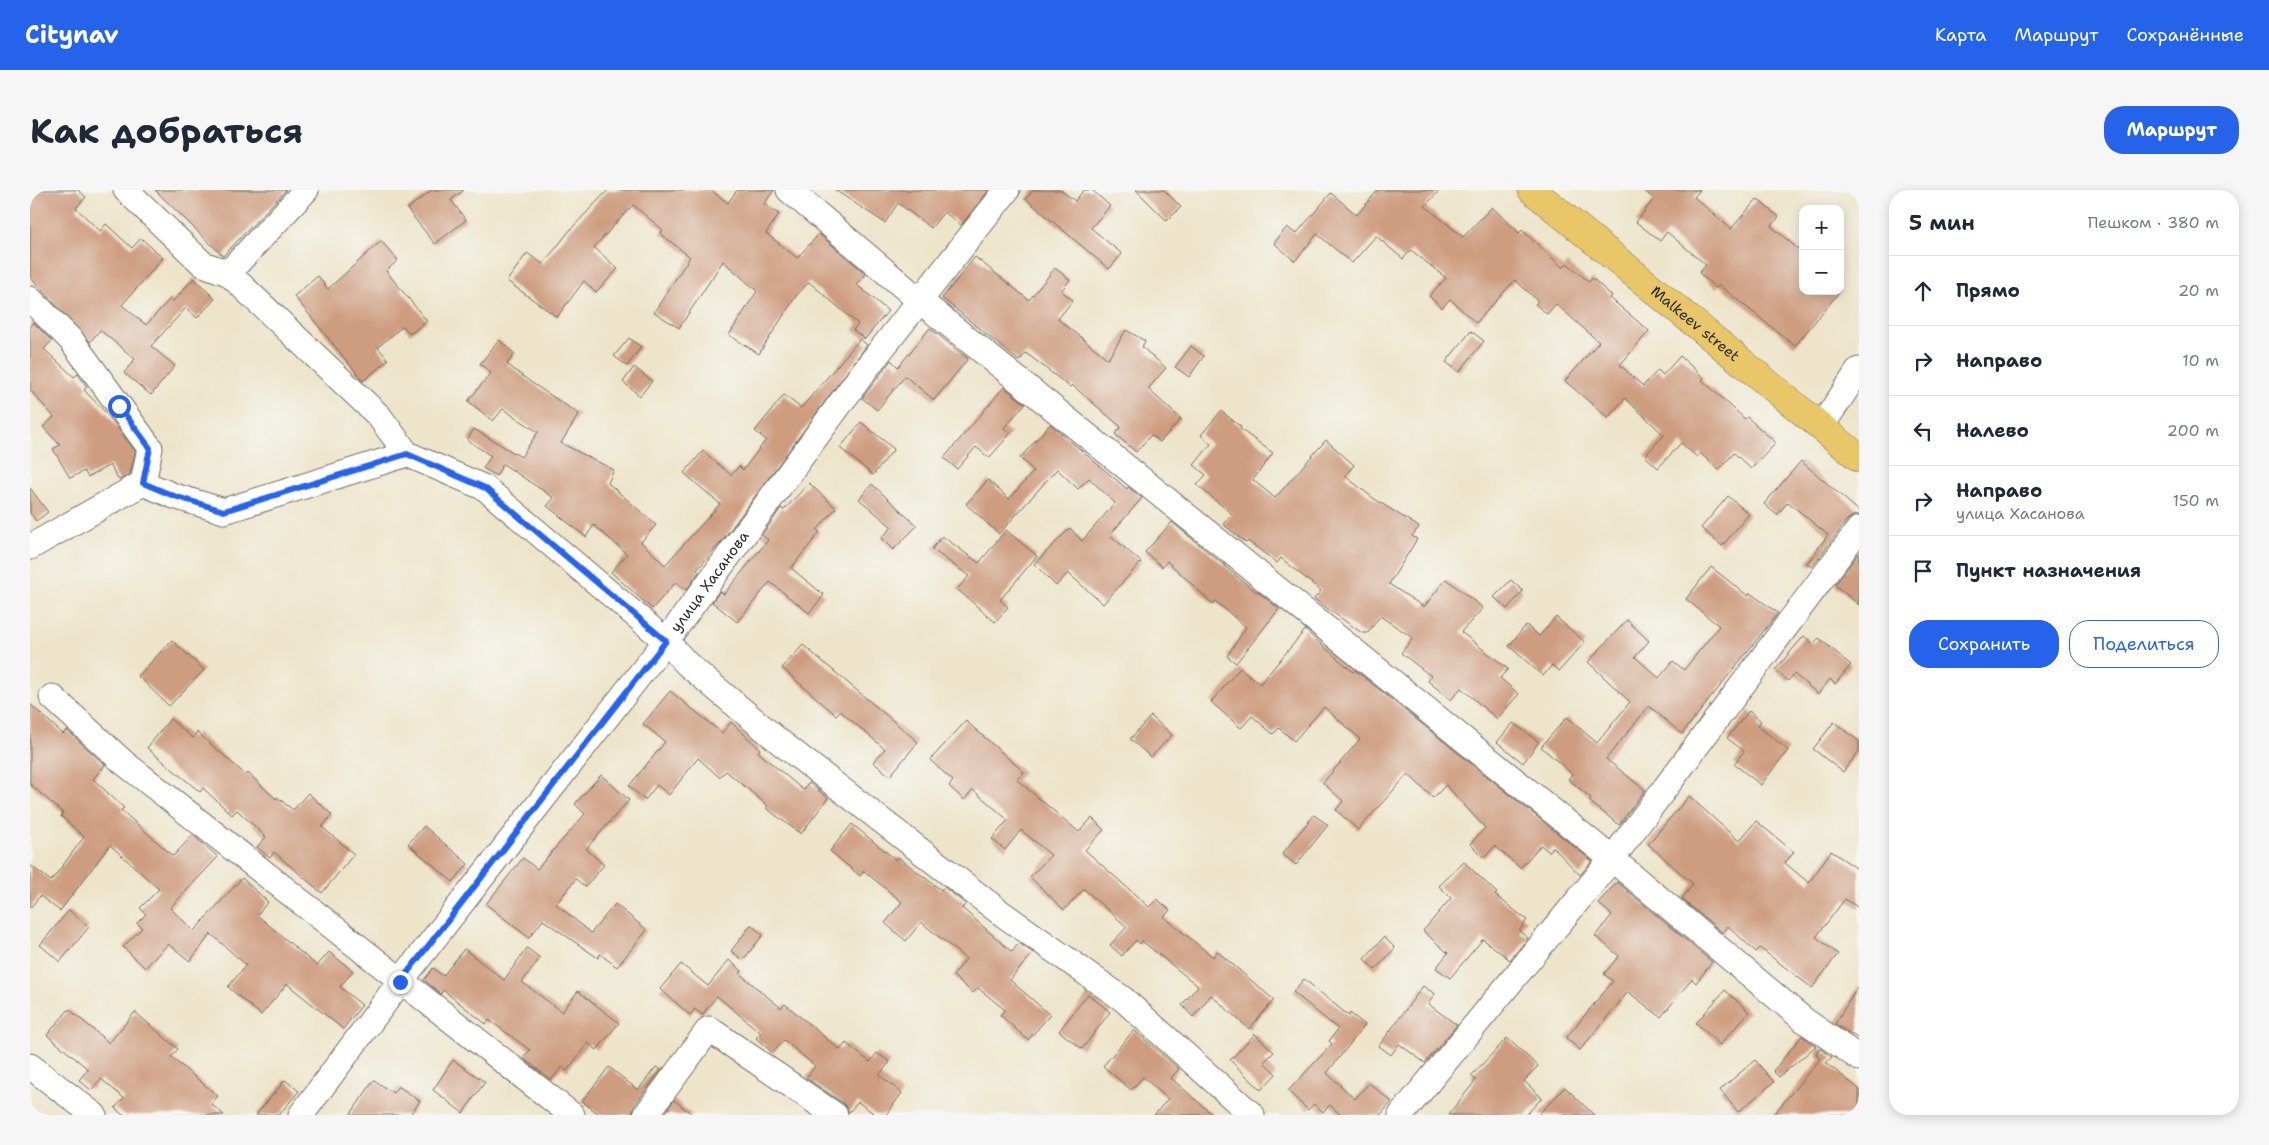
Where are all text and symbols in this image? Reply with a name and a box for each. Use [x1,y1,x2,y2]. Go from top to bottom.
text: Citynav [25,19,119,51]
text: Карта [1935,23,1986,47]
text: Маршрут [2014,23,2098,47]
text: Сохранённые [2126,23,2244,47]
button: Маршрут [2104,106,2239,154]
text: Как добраться [30,107,303,154]
map controls [1799,205,1844,295]
button: + [1799,205,1844,250]
text: 5 мин [1909,209,1975,237]
text: Пешком · 380 m [2088,212,2219,233]
button: − [1799,250,1844,295]
icon: ahead [1909,277,1937,305]
text: Прямо [1956,278,2020,303]
text: 20 m [2178,280,2219,301]
street label: Malkeev street [1647,281,1744,366]
icon: right [1909,347,1937,375]
text: Направо [1956,348,2042,373]
text: 10 m [2182,350,2219,371]
route start [108,395,131,418]
icon: left [1909,417,1937,445]
text: Налево [1956,418,2029,443]
text: 200 m [2167,420,2219,441]
text: Направо [1956,478,2042,503]
icon: right [1909,487,1937,515]
text: 150 m [2172,490,2219,511]
text: улица Хасанова [1956,503,2085,524]
street label: улица Хасанова [666,526,754,636]
icon: arrive [1909,557,1937,585]
text: Пункт назначения [1956,558,2141,583]
button: Сохранить [1909,620,2059,668]
button: Поделиться [2069,620,2219,668]
route end [389,971,412,994]

